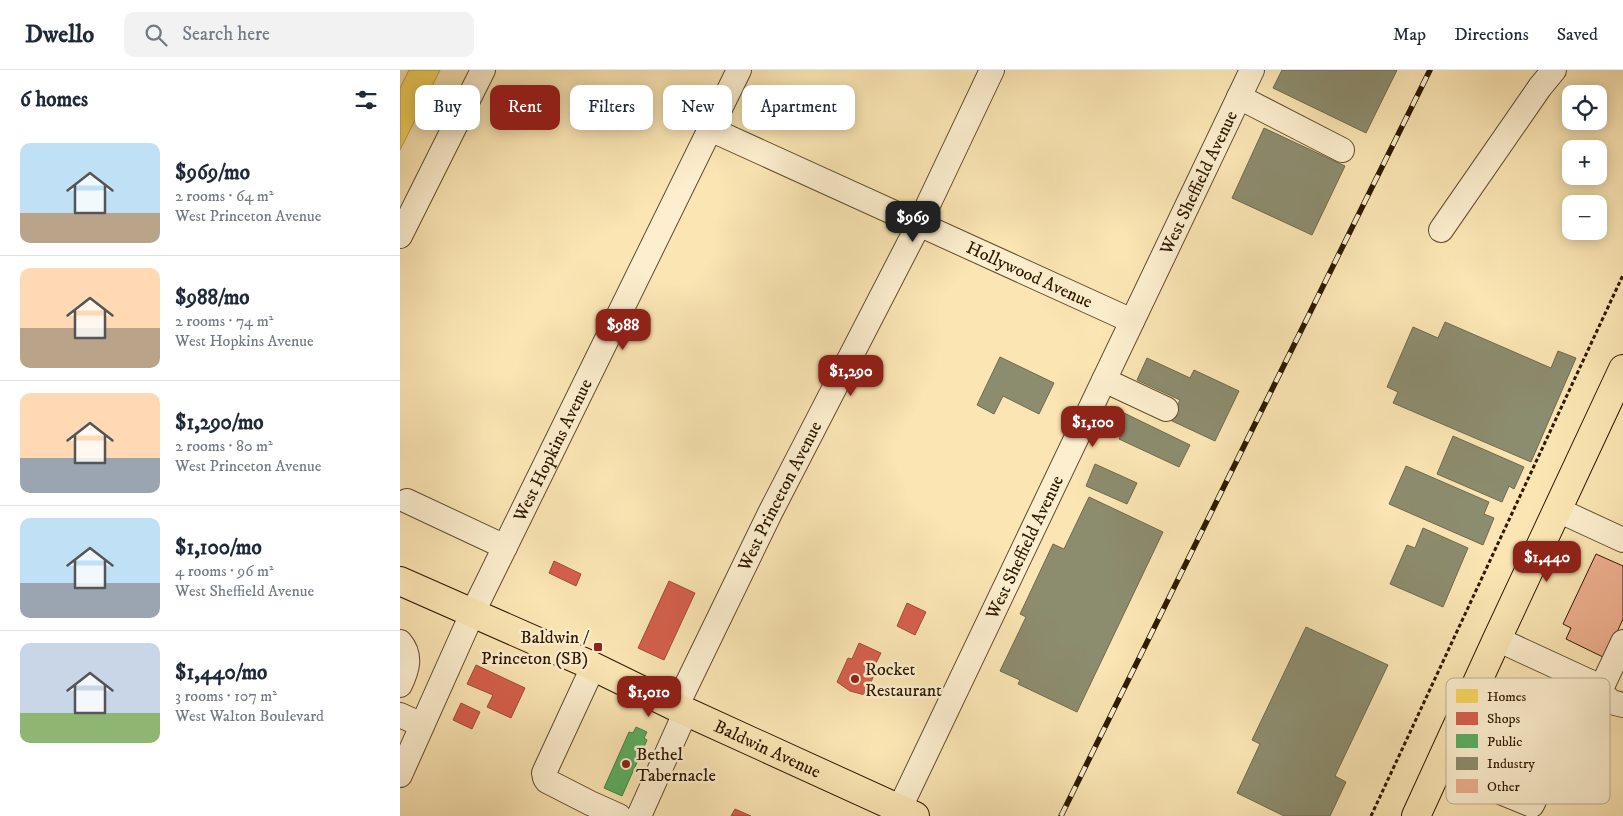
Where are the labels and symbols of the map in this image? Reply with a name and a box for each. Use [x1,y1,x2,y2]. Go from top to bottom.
street label: West Sheffield Avenue [1155,107,1243,259]
pin: $969 [883,200,943,243]
street label: Hollywood Avenue [962,237,1096,314]
pin: $988 [593,308,653,351]
pin: $1,290 [810,354,892,397]
street label: West Hopkins Avenue [509,376,598,526]
pin: $1,100 [1052,406,1134,448]
street label: West Princeton Avenue [733,418,827,576]
street label: West Sheffield Avenue [981,472,1069,624]
pin: $1,440 [1506,540,1588,583]
place label: Baldwin / Princeton (SB) [481,627,590,670]
marker: Baldwin / Princeton (SB) [592,641,604,653]
place label: Rocket Restaurant [865,659,942,702]
marker: Rocket Restaurant [849,673,861,685]
pin: $1,010 [608,676,690,718]
legend [1446,678,1610,804]
text: Homes [1487,688,1527,706]
text: Shops [1487,710,1520,728]
street label: Baldwin Avenue [710,716,824,783]
text: Public [1487,733,1522,751]
place label: Bethel Tabernacle [636,744,716,787]
text: Industry [1487,755,1535,773]
marker: Bethel Tabernacle [620,758,632,770]
text: Other [1487,778,1520,796]

